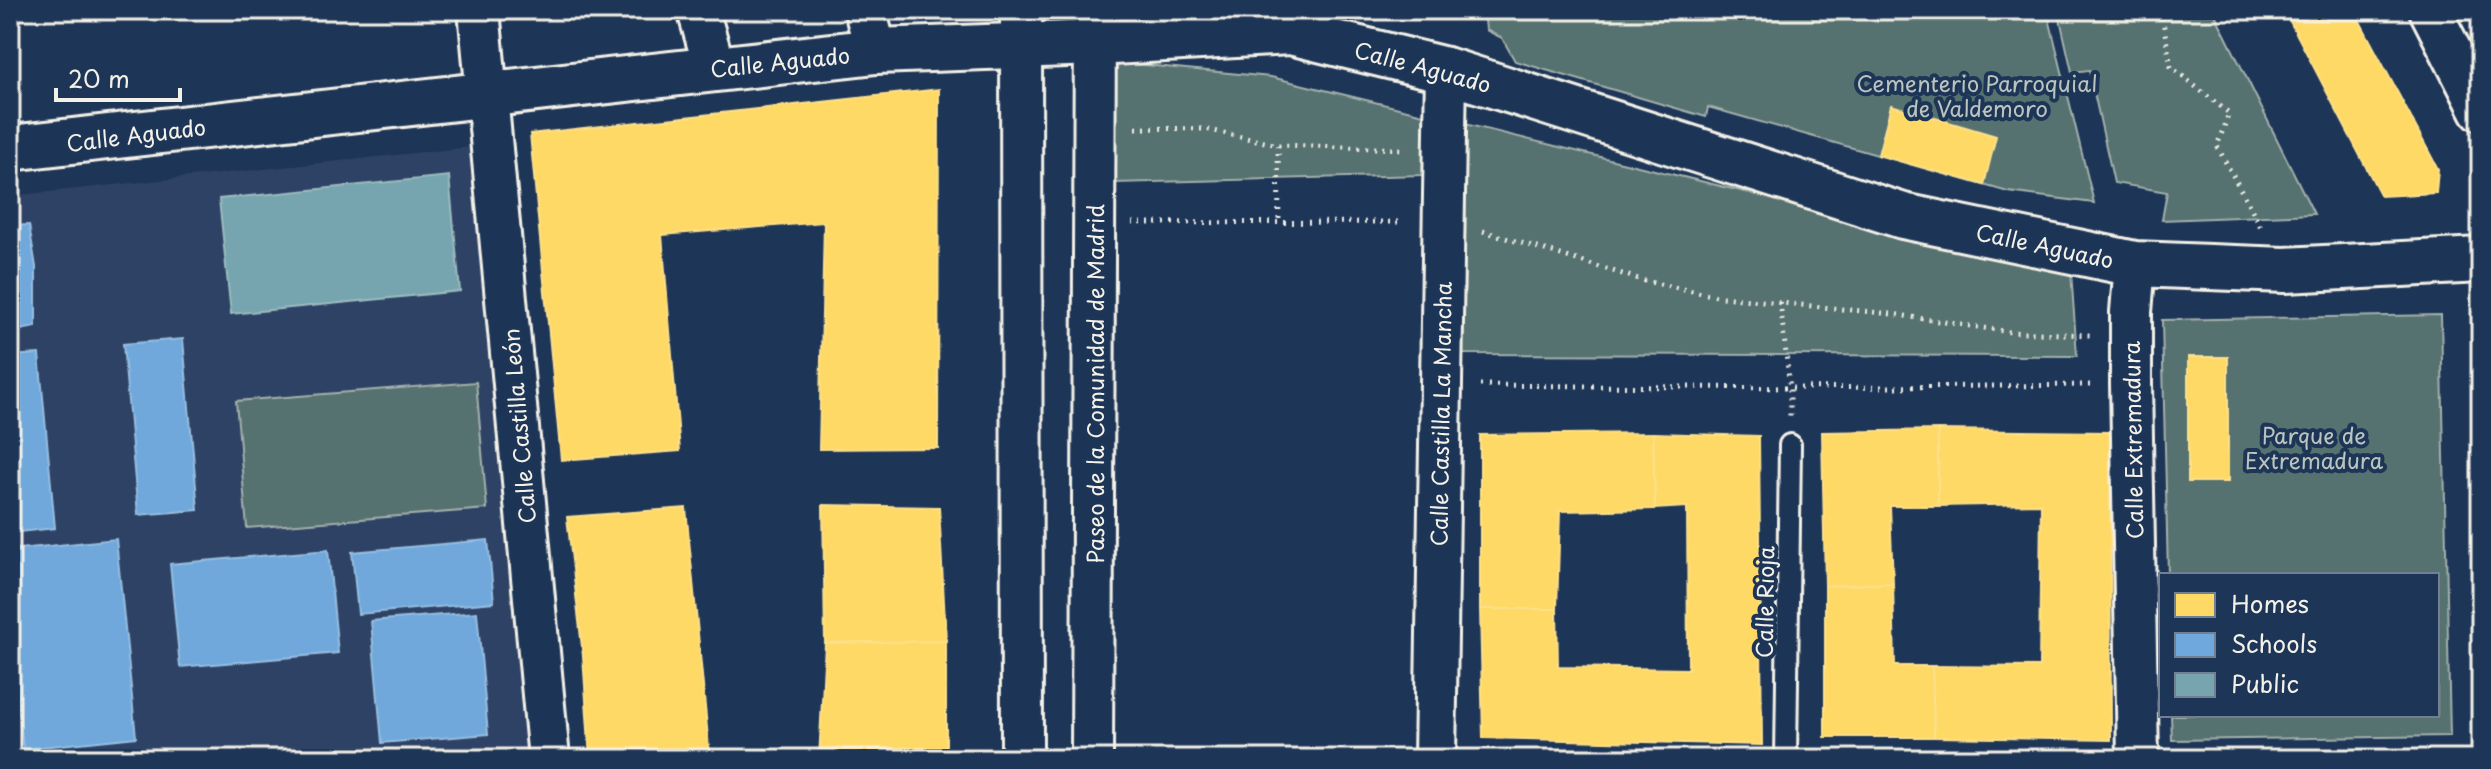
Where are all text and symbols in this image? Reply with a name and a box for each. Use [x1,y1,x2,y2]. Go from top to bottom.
street label: Calle Aguado [1351,32,1495,100]
street label: Calle Aguado [709,37,851,85]
scale bar [56,52,180,102]
text: 20 m [68,60,130,96]
park label: Cementerio Parroquial de Valdemoro [1856,66,2098,124]
street label: Calle Aguado [64,109,208,159]
street label: Paseo de la Comunidad de Madrid [1078,204,1111,564]
street label: Calle Aguado [1973,214,2117,276]
street label: Calle Castilla La Mancha [1421,281,1459,547]
street label: Calle Castilla León [493,327,543,525]
street label: Calle Extremadura [2114,340,2150,539]
park label: Parque de Extremadura [2245,418,2384,476]
street label: Calle Rioja [1747,545,1781,658]
legend [2159,573,2439,717]
text: Homes [2231,585,2309,621]
text: Schools [2231,625,2317,661]
text: Public [2231,665,2299,701]

